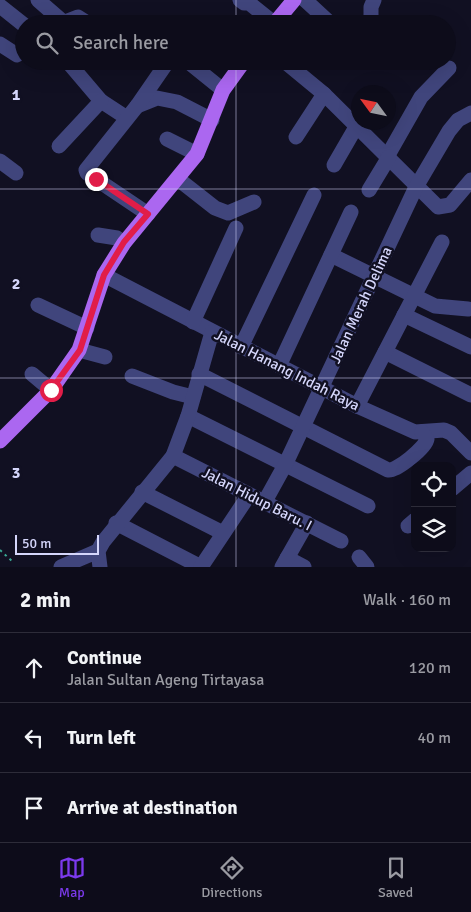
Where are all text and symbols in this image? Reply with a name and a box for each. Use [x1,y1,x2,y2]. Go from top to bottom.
search box [15,15,456,70]
icon: search [33,29,61,57]
text: Search here [73,31,169,55]
text: 1 [12,85,21,105]
north arrow [351,85,396,130]
route end [85,168,108,191]
street label: Jalan Merah Delima [326,244,396,366]
text: 2 [12,274,20,294]
street label: Jalan Hanang Indah Raya [211,325,363,415]
route start [40,379,63,402]
map controls [411,462,456,552]
button: locate [411,462,456,507]
text: 3 [12,463,20,483]
street label: Jalan Hidup Baru. I [199,463,315,535]
button: layers [411,507,456,552]
scale bar [15,532,99,555]
text: 50 m [22,535,51,552]
text: 2 min [20,587,71,613]
text: Walk · 160 m [363,590,451,610]
text: Continue [67,646,142,670]
icon: ahead [20,654,48,682]
text: 120 m [409,658,451,678]
text: Jalan Sultan Ageng Tirtayasa [67,670,264,690]
icon: left [20,724,48,752]
text: Turn left [67,726,136,750]
text: 40 m [417,728,451,748]
icon: arrive [20,794,48,822]
text: Arrive at destination [67,796,238,820]
tab: Map [58,854,86,901]
tab: Directions [201,854,262,901]
tab: Saved [378,854,413,901]

